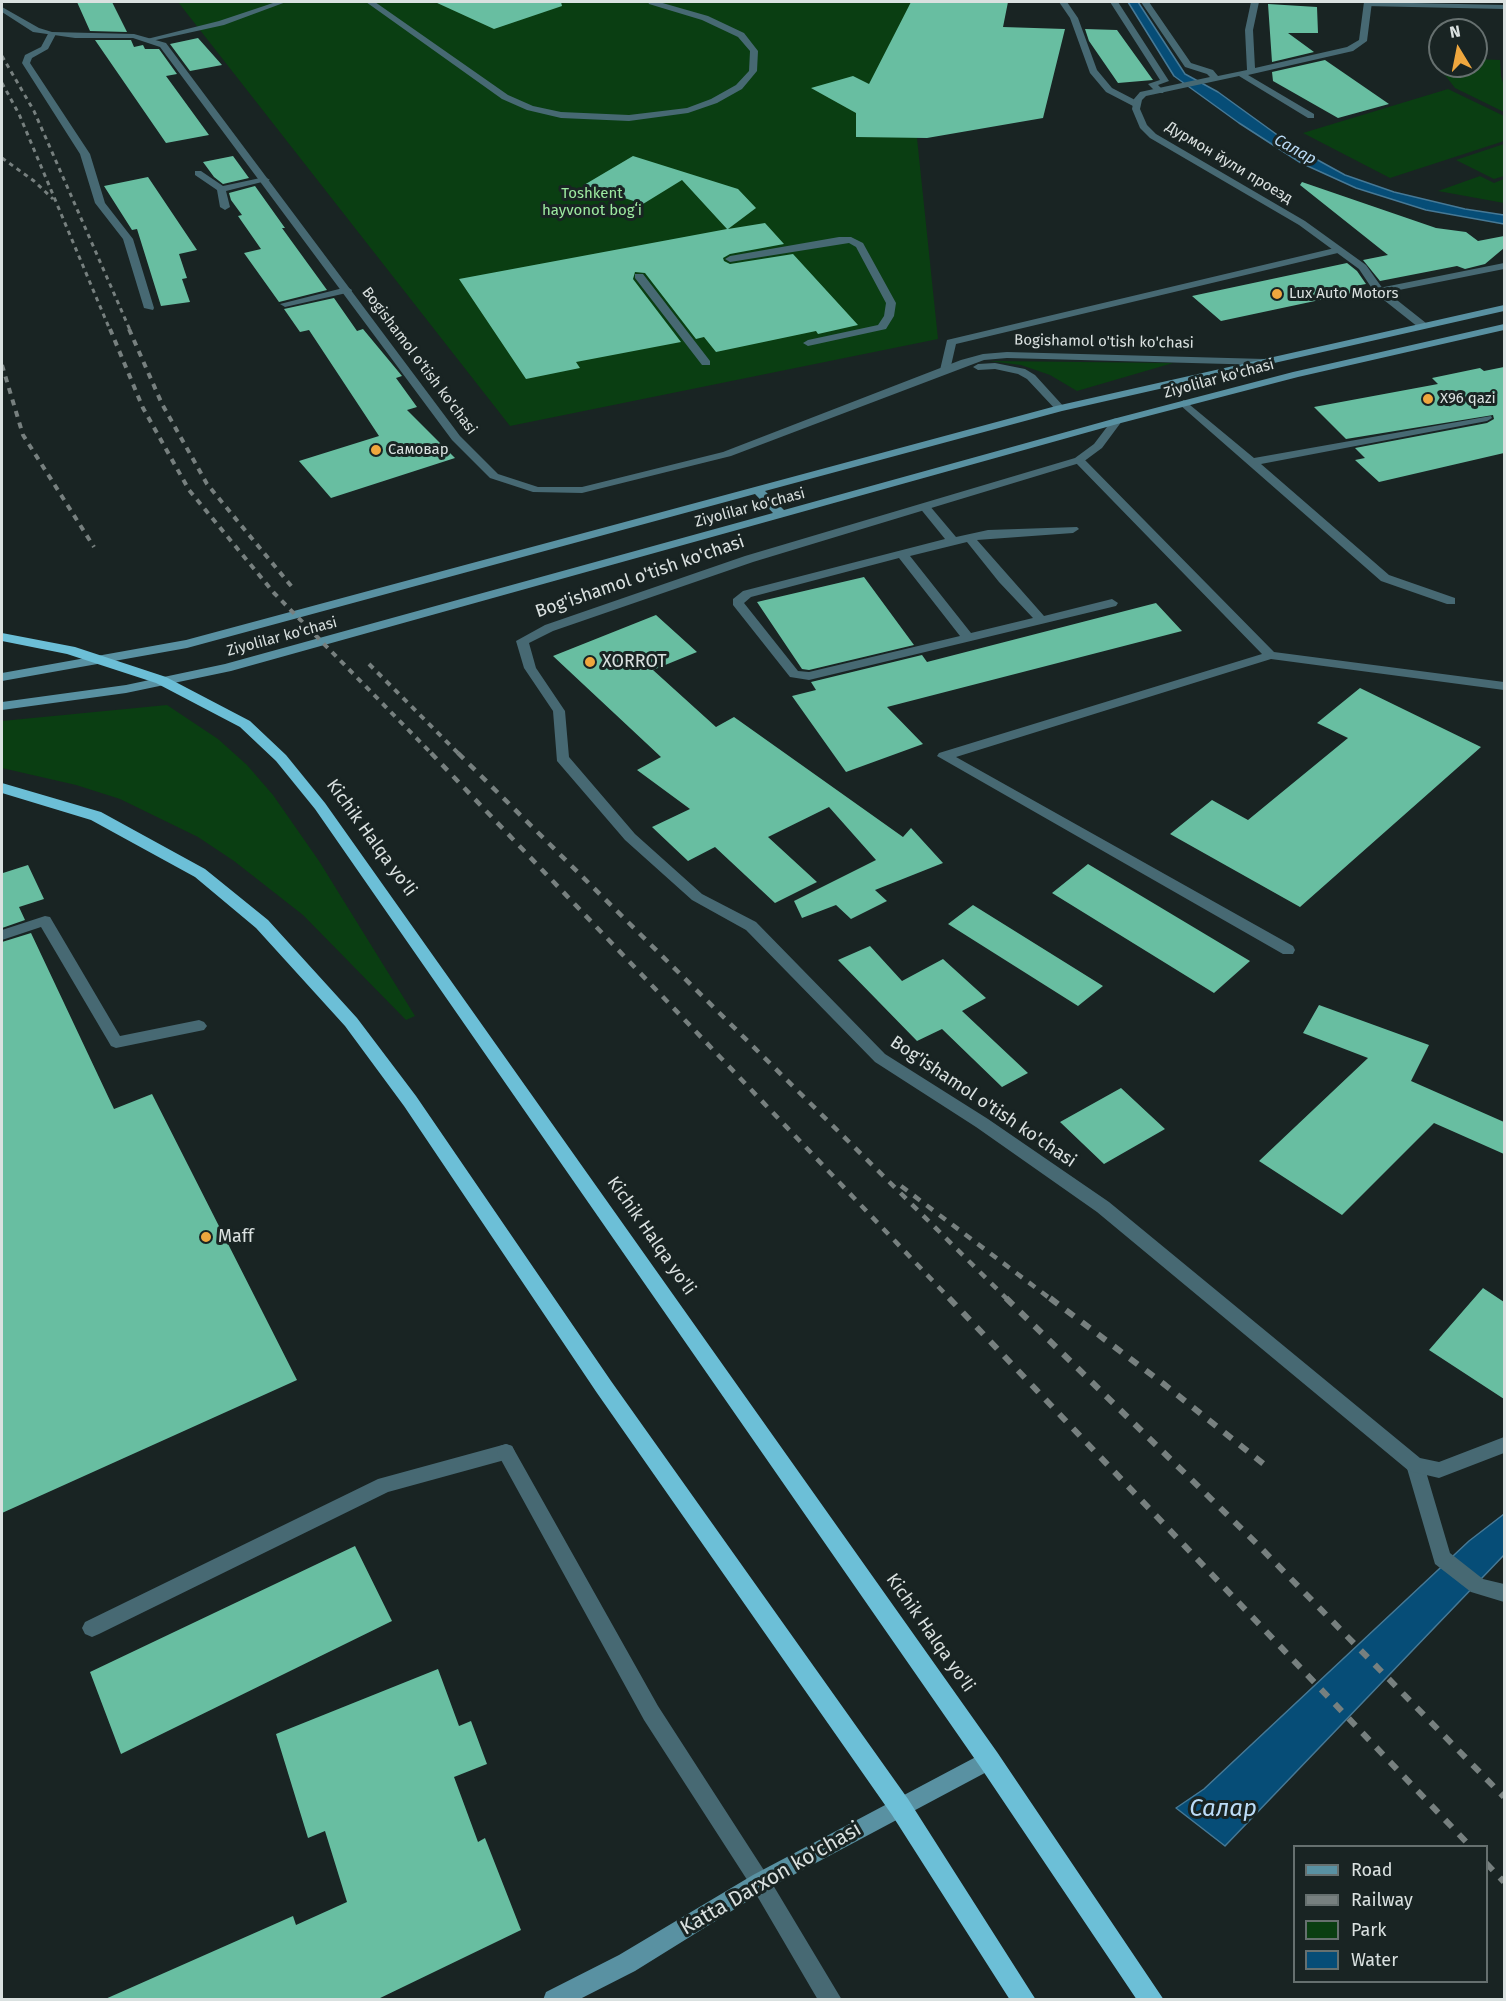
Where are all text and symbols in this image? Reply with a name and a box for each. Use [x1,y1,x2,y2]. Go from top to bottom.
north arrow [1428,18,1488,78]
text: N [1448,21,1462,42]
street label: Дурмон йули проезд [1162,118,1296,208]
water label: Салар [1271,131,1319,169]
park label: Toshkent hayvonot bogʻi [542,185,642,220]
street label: Bogishamol o'tish ko'chasi [358,284,480,438]
place label: Lux Auto Motors [1289,285,1398,303]
marker: Lux Auto Motors [1270,287,1284,301]
street label: Bogishamol o'tish ko'chasi [1014,331,1194,353]
street label: Ziyolilar ko'chasi [1162,356,1276,402]
place label: X96 qazi [1440,390,1496,408]
marker: X96 qazi [1421,392,1435,406]
place label: Самовар [388,441,449,459]
marker: Самовар [369,443,383,457]
street label: Ziyolilar ko'chasi [693,485,807,531]
street label: Bog'ishamol o'tish ko'chasi [533,531,747,623]
street label: Ziyolilar ko'chasi [225,614,339,660]
place label: XORROT [602,651,667,673]
marker: XORROT [583,655,597,669]
street label: Kichik Halqa yo'li [321,775,421,901]
street label: Bog'ishamol o'tish ko'chasi [886,1032,1080,1172]
street label: Kichik Halqa yo'li [602,1173,700,1299]
place label: Maff [218,1226,254,1248]
marker: Maff [199,1230,213,1244]
street label: Kichik Halqa yo'li [881,1570,979,1696]
water label: Салар [1189,1795,1257,1823]
street label: Katta Darxon ko'chasi [676,1817,866,1941]
legend [1293,1845,1488,1983]
text: Road [1351,1859,1393,1881]
text: Railway [1351,1889,1413,1911]
text: Park [1351,1919,1386,1941]
text: Water [1351,1949,1398,1971]

